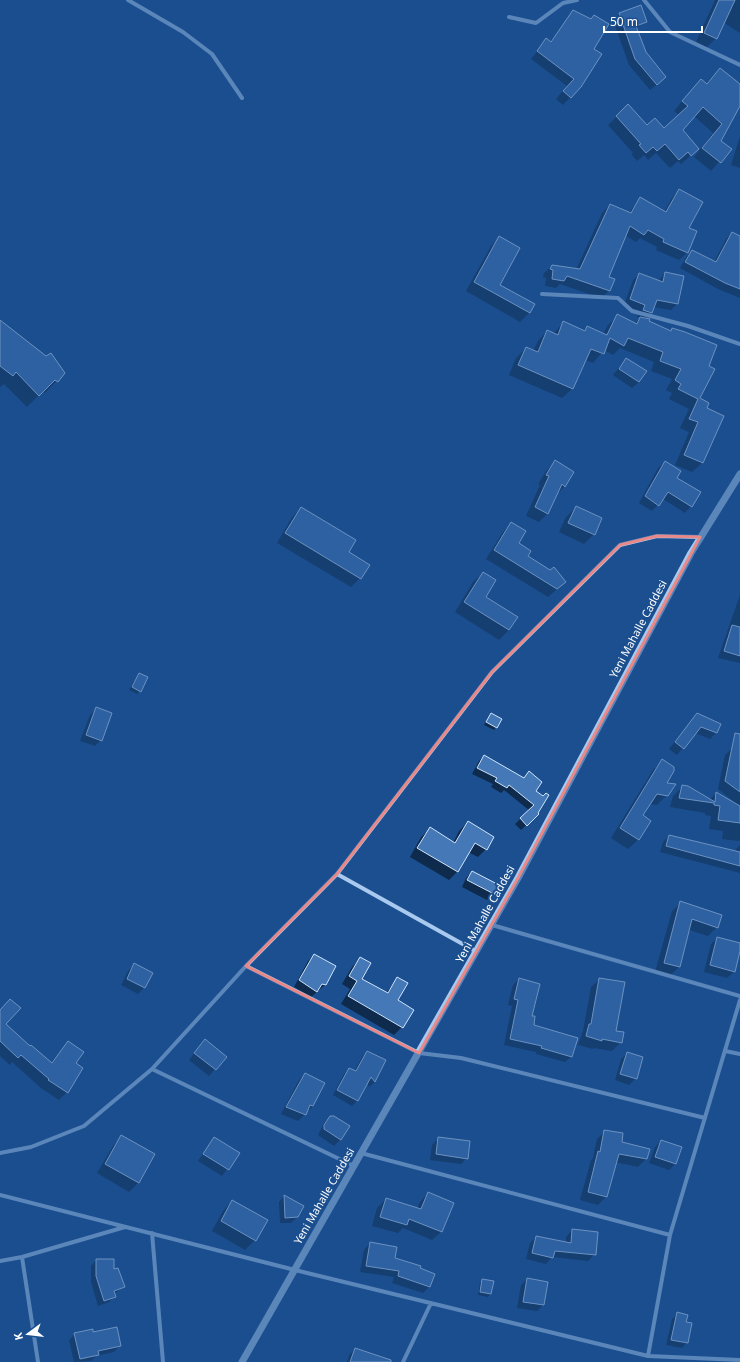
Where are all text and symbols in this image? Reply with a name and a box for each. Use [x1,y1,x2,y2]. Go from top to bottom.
scale bar [604,8,702,34]
text: 50 m [610,13,638,30]
street label: Yeni Mahalle Caddesi [605,577,670,680]
street label: Yeni Mahalle Caddesi [452,862,518,965]
street label: Yeni Mahalle Caddesi [290,1145,357,1247]
north arrow [8,1314,48,1354]
text: K [9,1331,26,1342]

